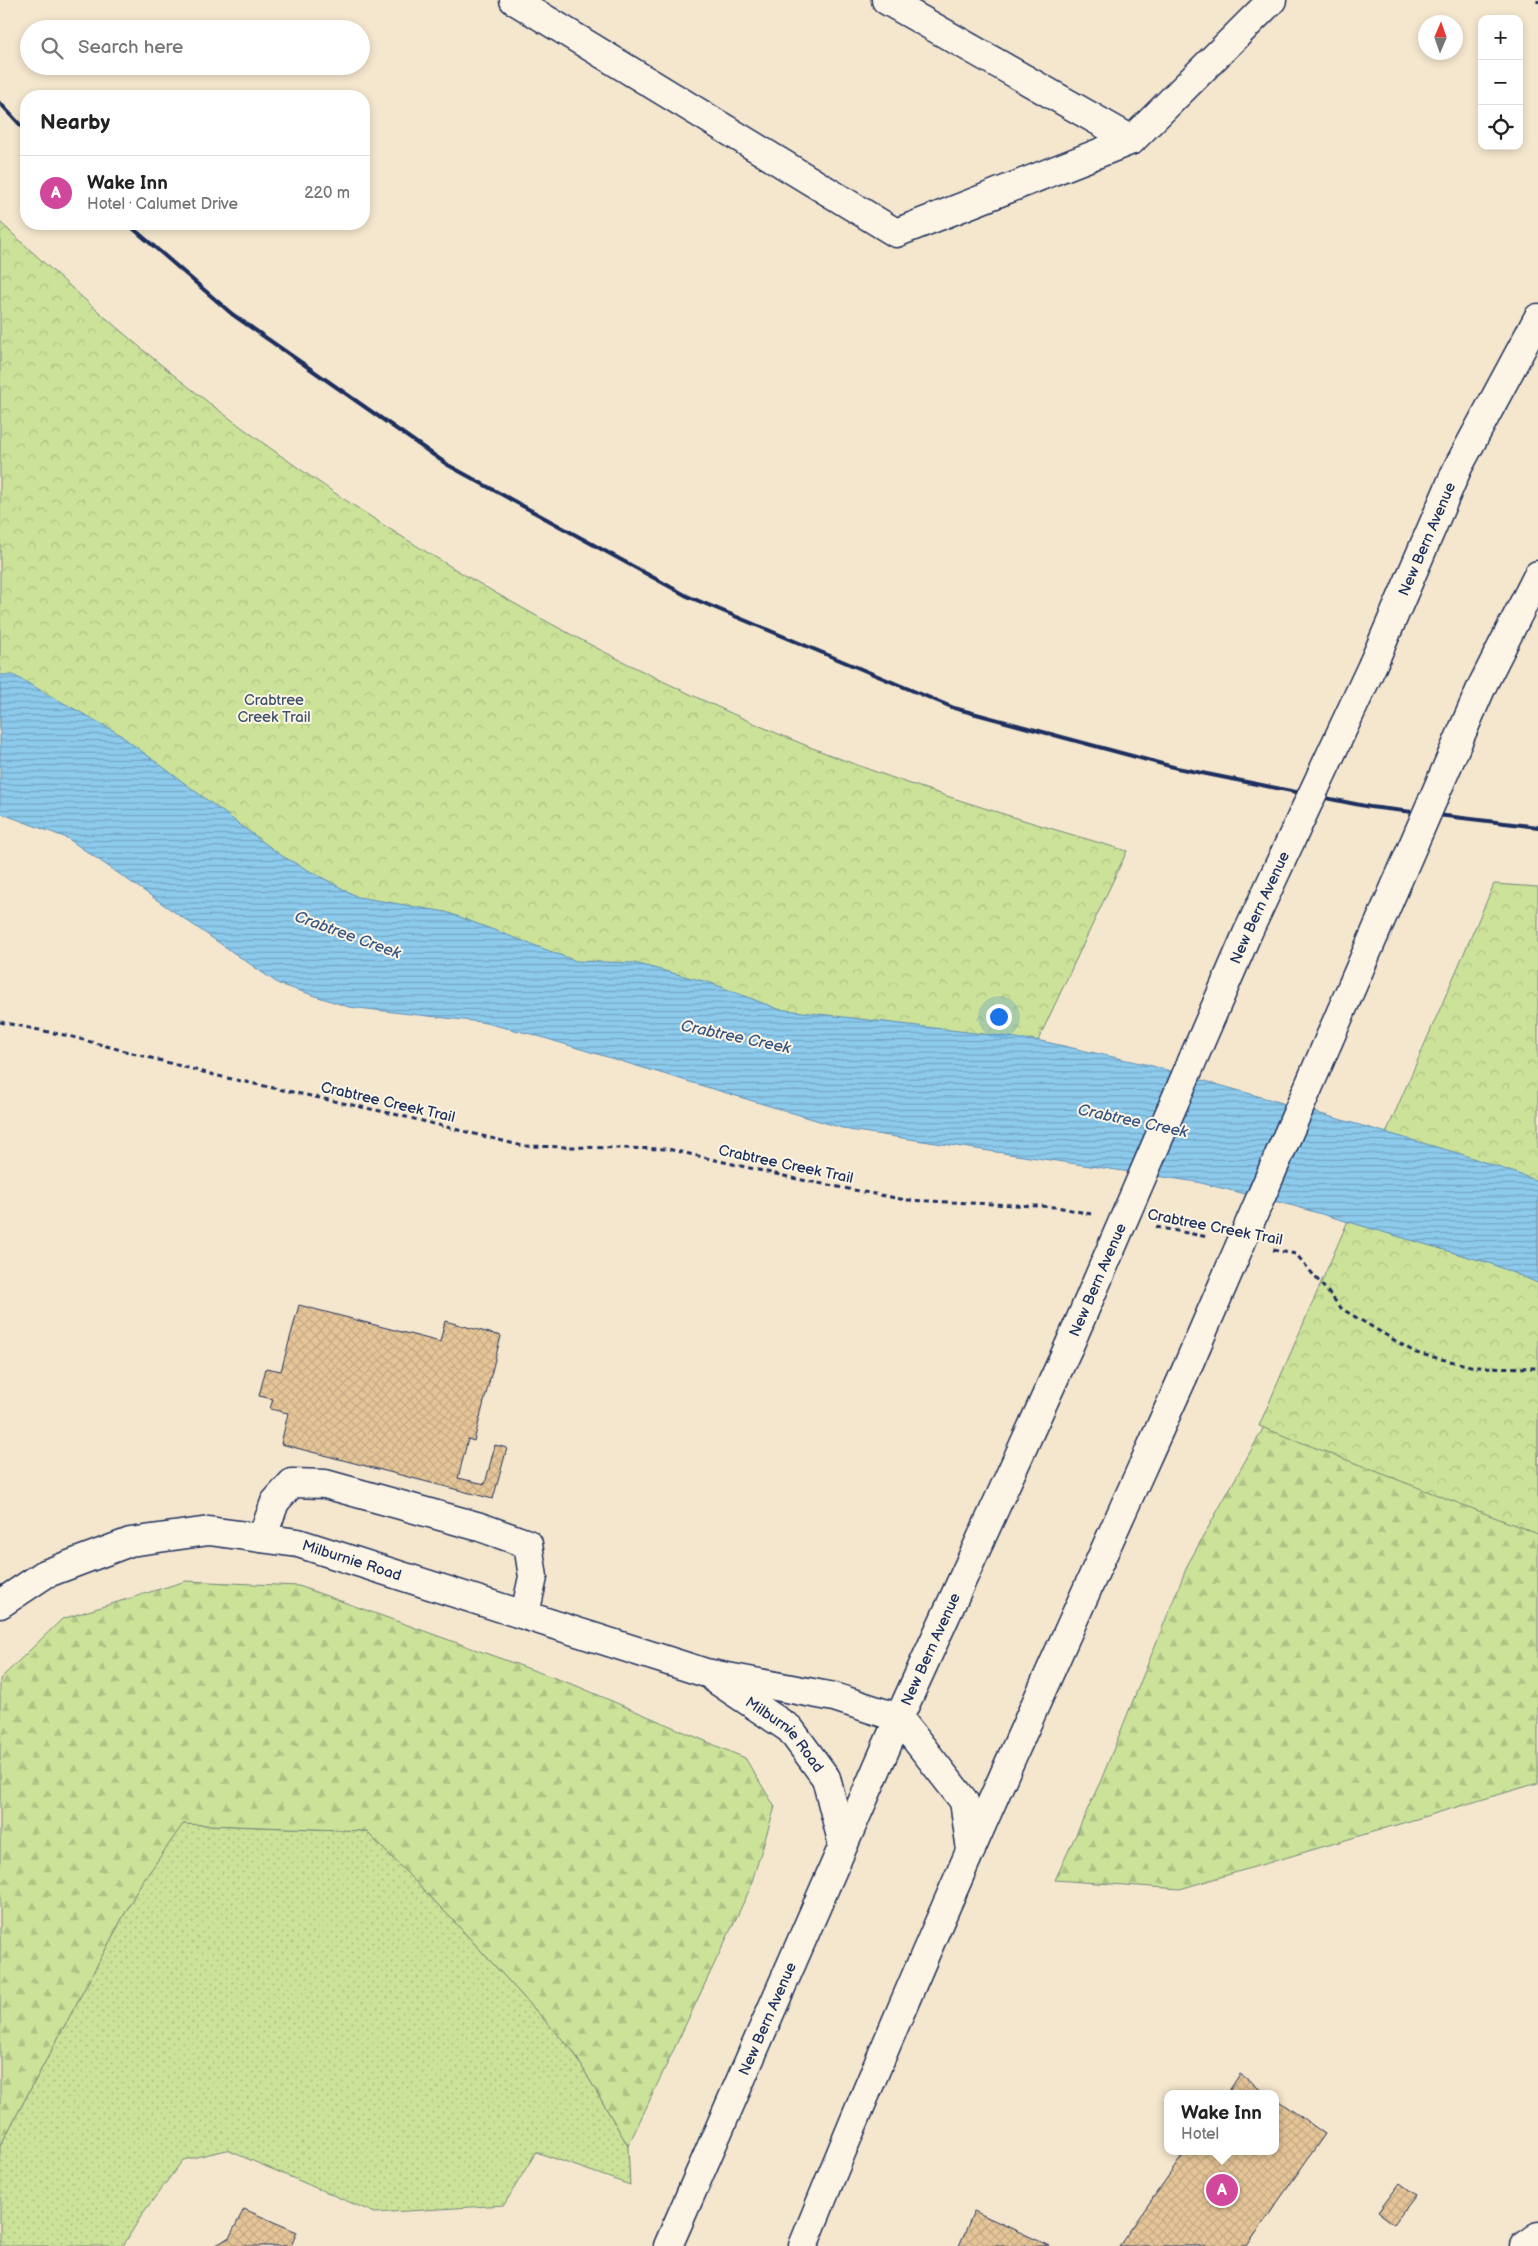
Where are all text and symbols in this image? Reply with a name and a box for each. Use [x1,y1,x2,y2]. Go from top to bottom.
north arrow [1418,15,1463,60]
map controls [1478,15,1523,150]
button: + [1478,15,1523,60]
search box [20,20,370,75]
icon: search [38,34,66,62]
text: Search here [78,36,183,59]
button: − [1478,60,1523,105]
button: locate [1478,105,1523,150]
text: Nearby [40,110,110,135]
text: Wake Inn [87,172,168,195]
text: A [51,184,61,203]
text: 220 m [304,184,350,203]
text: Hotel · Calumet Drive [87,195,238,214]
street label: New Bern Avenue [1394,480,1460,599]
park label: Crabtree Creek Trail [237,691,311,727]
street label: New Bern Avenue [1226,848,1294,967]
water label: Crabtree Creek [292,907,404,964]
your location [986,1004,1012,1030]
water label: Crabtree Creek [679,1017,793,1059]
street label: Crabtree Creek Trail [319,1078,457,1127]
water label: Crabtree Creek [1076,1101,1190,1143]
street label: Crabtree Creek Trail [717,1141,855,1188]
street label: Crabtree Creek Trail [1146,1205,1284,1250]
street label: New Bern Avenue [1065,1220,1131,1340]
street label: Milburnie Road [300,1536,404,1585]
street label: New Bern Avenue [897,1590,965,1709]
street label: Milburnie Road [741,1693,828,1776]
street label: New Bern Avenue [735,1959,801,2079]
popup [1164,2090,1279,2155]
text: Wake Inn [1181,2102,1262,2125]
text: Hotel [1181,2125,1219,2144]
pin: A [1206,2171,1238,2209]

